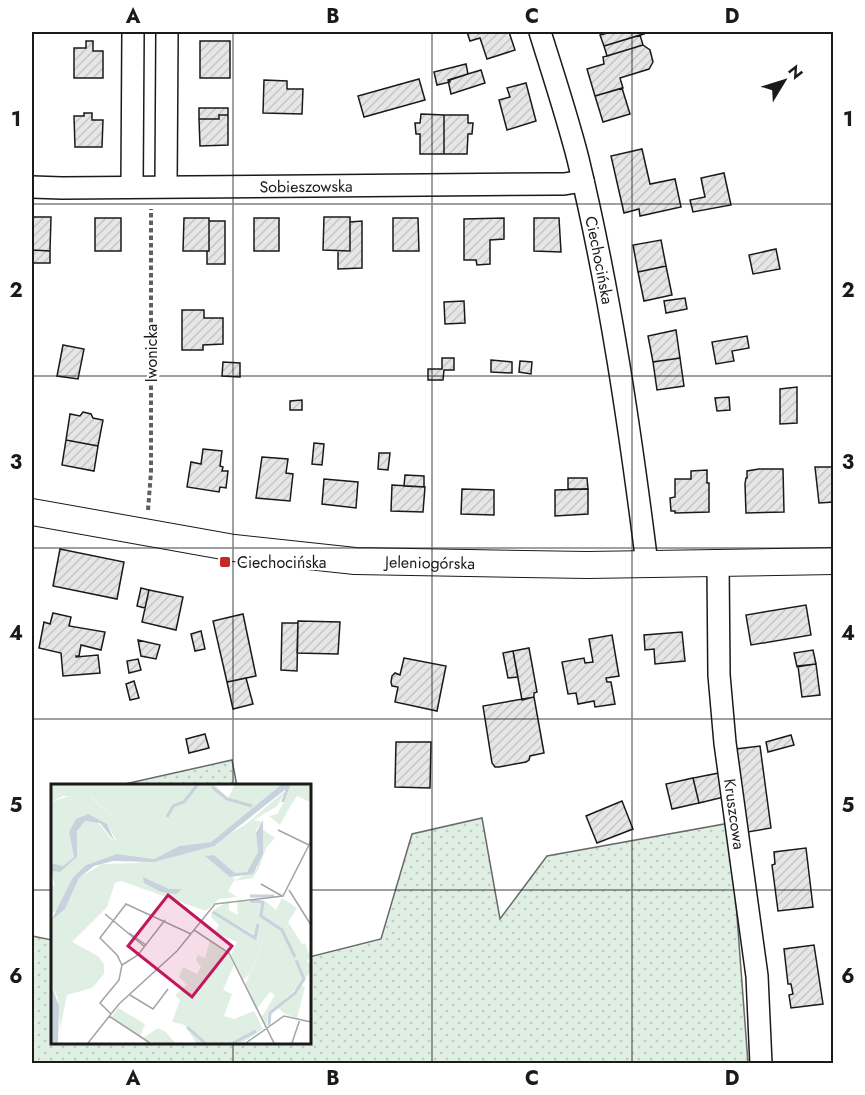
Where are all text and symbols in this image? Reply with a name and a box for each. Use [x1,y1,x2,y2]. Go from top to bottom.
text: A [125,2,141,31]
text: B [326,2,340,31]
text: C [525,2,539,31]
text: D [725,2,739,31]
north arrow [754,51,814,111]
text: N [782,60,808,84]
text: 1 [11,105,21,134]
text: 1 [843,105,853,134]
street label: Sobieszowska [259,174,353,198]
street label: Ciechocińska [580,214,620,306]
text: 2 [9,276,23,305]
text: 2 [841,276,855,305]
street label: Iwonicka [140,324,163,382]
text: 3 [10,448,22,477]
text: 3 [842,448,854,477]
street label: Jeleniogórska [383,550,475,575]
place label: Ciechocińska [237,551,327,574]
marker: Ciechocińska [218,555,232,569]
text: 4 [9,619,23,648]
text: 4 [841,619,855,648]
street label: Kruszcowa [719,777,751,851]
inset map [51,784,310,1044]
text: 5 [10,791,23,820]
text: 5 [842,791,855,820]
text: 6 [9,962,23,991]
text: 6 [841,962,855,991]
text: A [125,1064,141,1093]
text: B [326,1064,340,1093]
text: C [525,1064,539,1093]
text: D [725,1064,739,1093]

